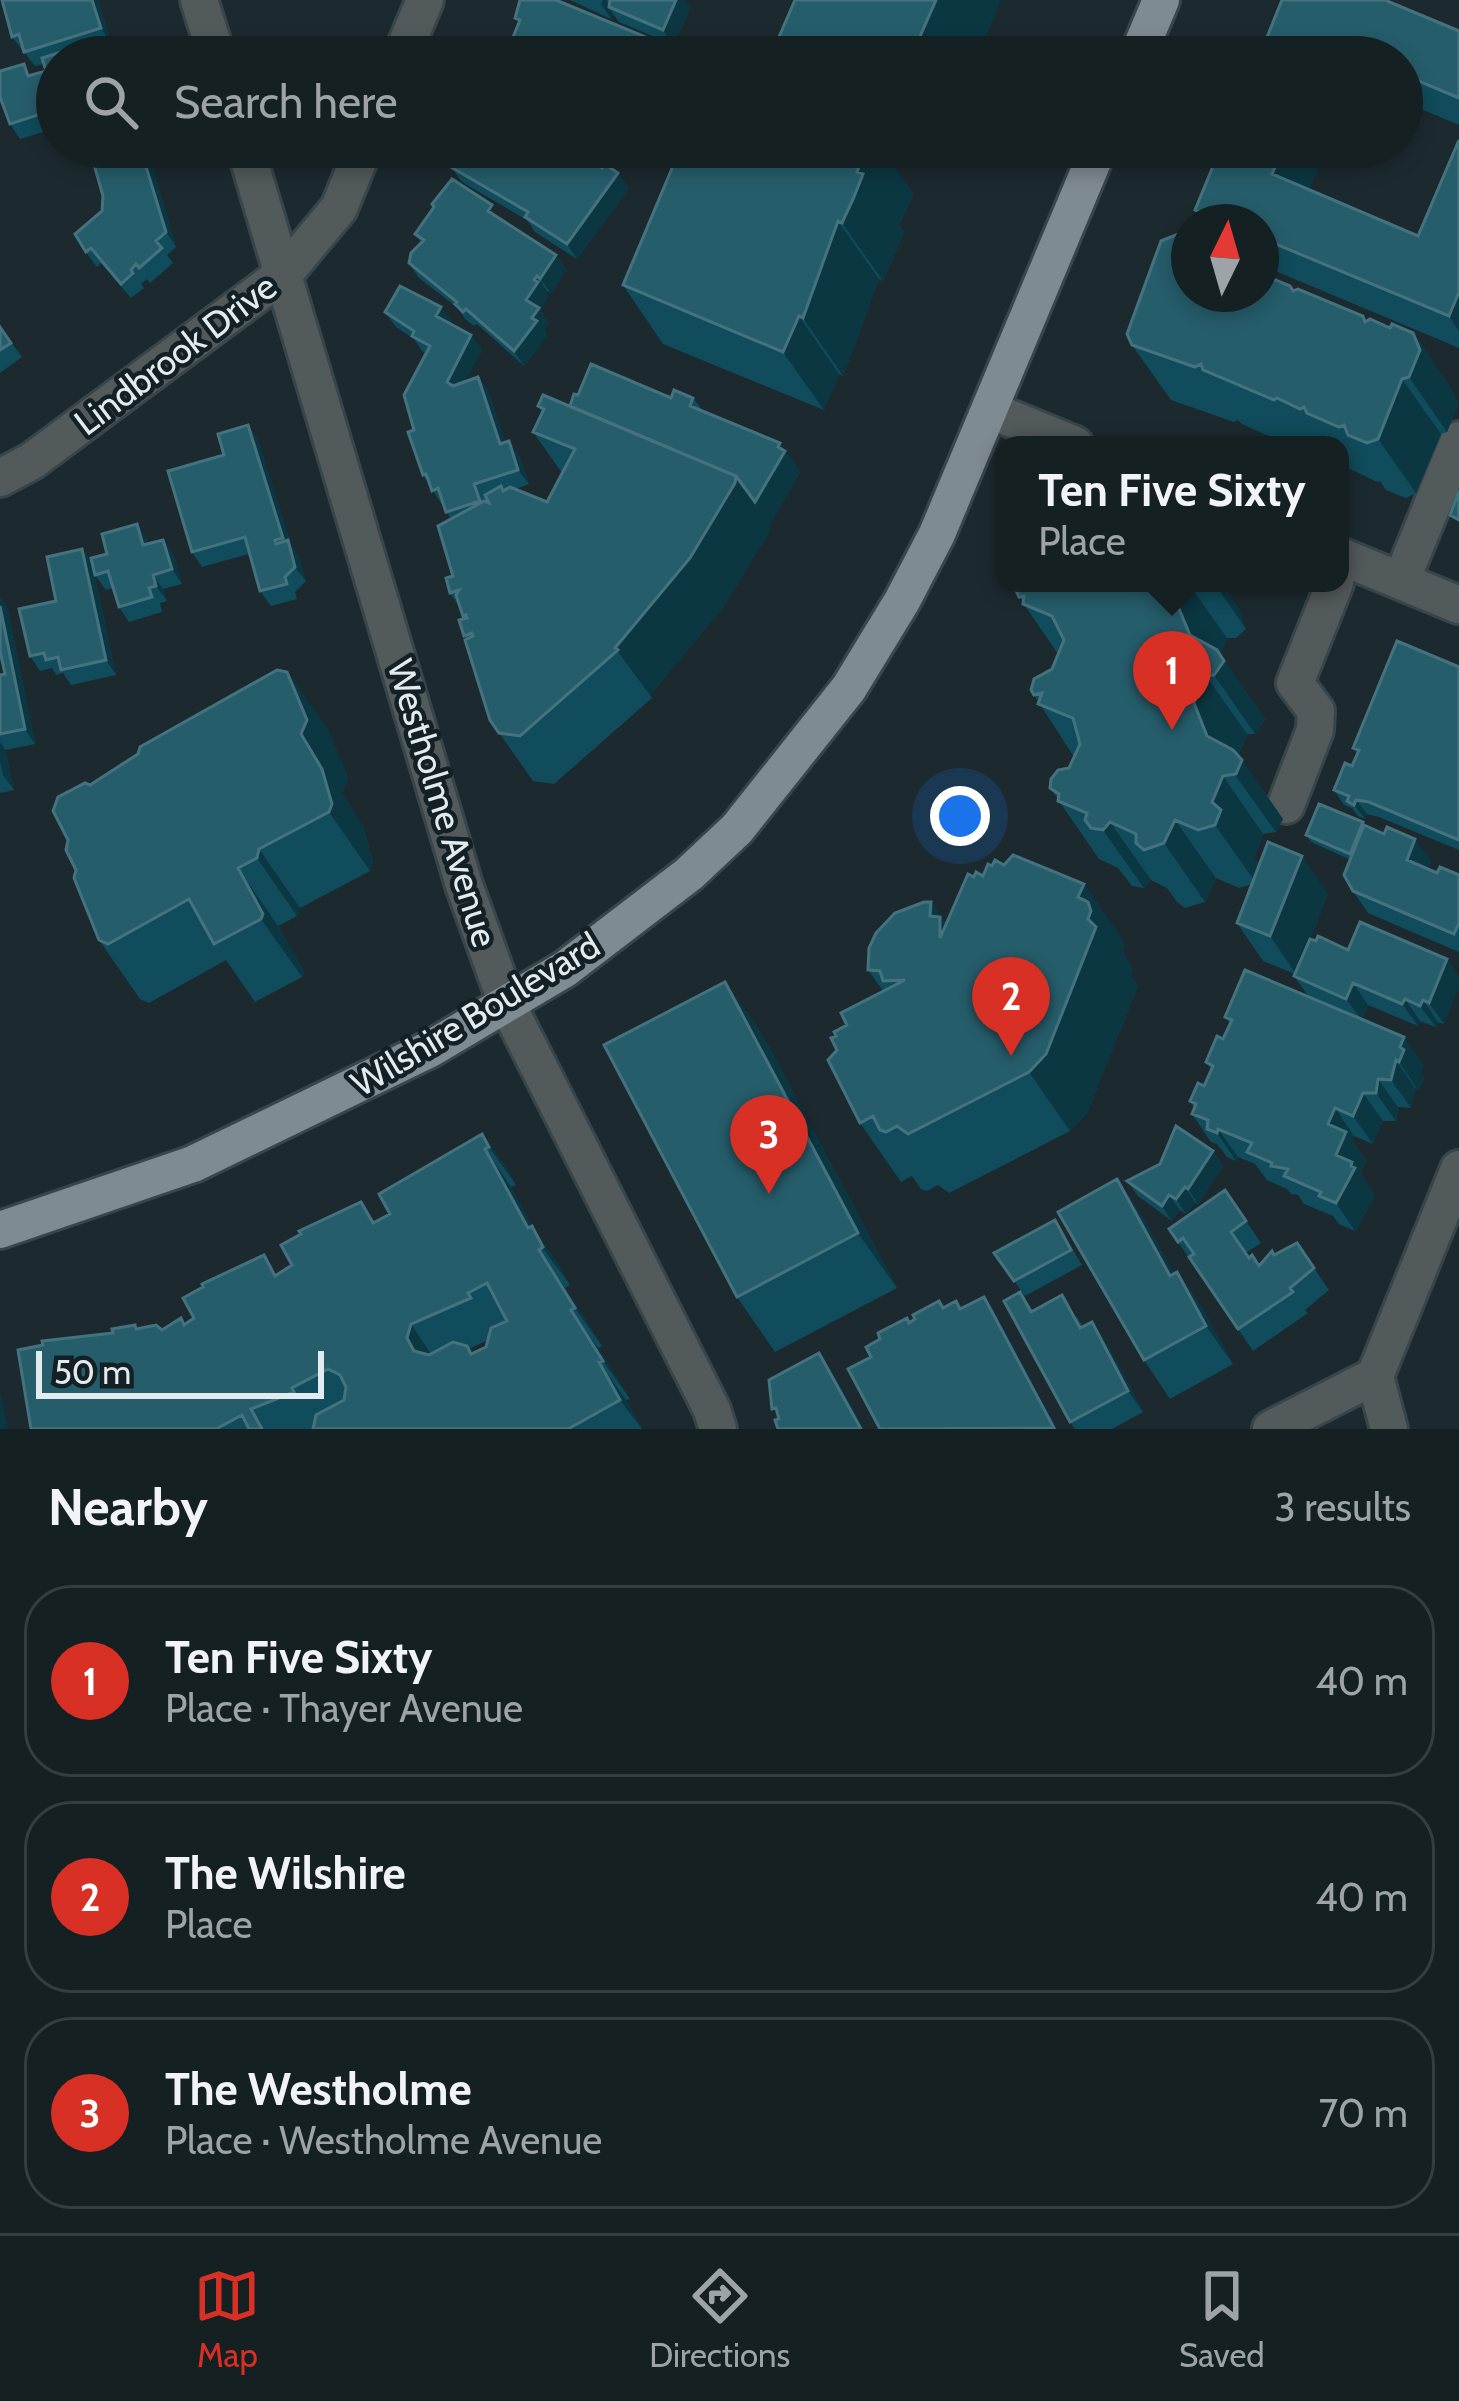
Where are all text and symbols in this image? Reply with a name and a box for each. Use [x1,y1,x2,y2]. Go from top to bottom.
search box [36,36,1423,168]
icon: search [78,69,144,135]
text: Search here [174,75,398,129]
north arrow [1171,204,1279,312]
street label: Lindbrook Drive [65,264,285,444]
popup [995,436,1349,592]
text: Ten Five Sixty [1038,463,1306,517]
text: Place [1038,517,1126,565]
pin: 1 [1133,631,1211,730]
street label: Westholme Avenue [378,654,508,952]
your location [930,786,990,846]
street label: Wilshire Boulevard [343,923,607,1105]
pin: 2 [972,957,1050,1056]
pin: 3 [730,1095,808,1194]
scale bar [36,1345,324,1398]
text: 50 m [54,1352,131,1392]
text: Nearby [48,1476,208,1538]
text: 3 results [1274,1483,1411,1531]
text: Ten Five Sixty [165,1630,432,1684]
text: 1 [83,1657,97,1705]
text: 40 m [1315,1657,1408,1705]
text: Place · Thayer Avenue [165,1684,523,1732]
text: The Wilshire [165,1846,406,1900]
text: 2 [80,1873,100,1921]
text: 40 m [1315,1873,1408,1921]
text: Place [165,1900,252,1948]
text: The Westholme [165,2062,472,2116]
text: 3 [79,2089,101,2137]
text: 70 m [1319,2089,1408,2137]
text: Place · Westholme Avenue [165,2116,602,2164]
tab: Map [194,2263,260,2375]
tab: Directions [649,2263,790,2375]
tab: Saved [1179,2263,1265,2375]

